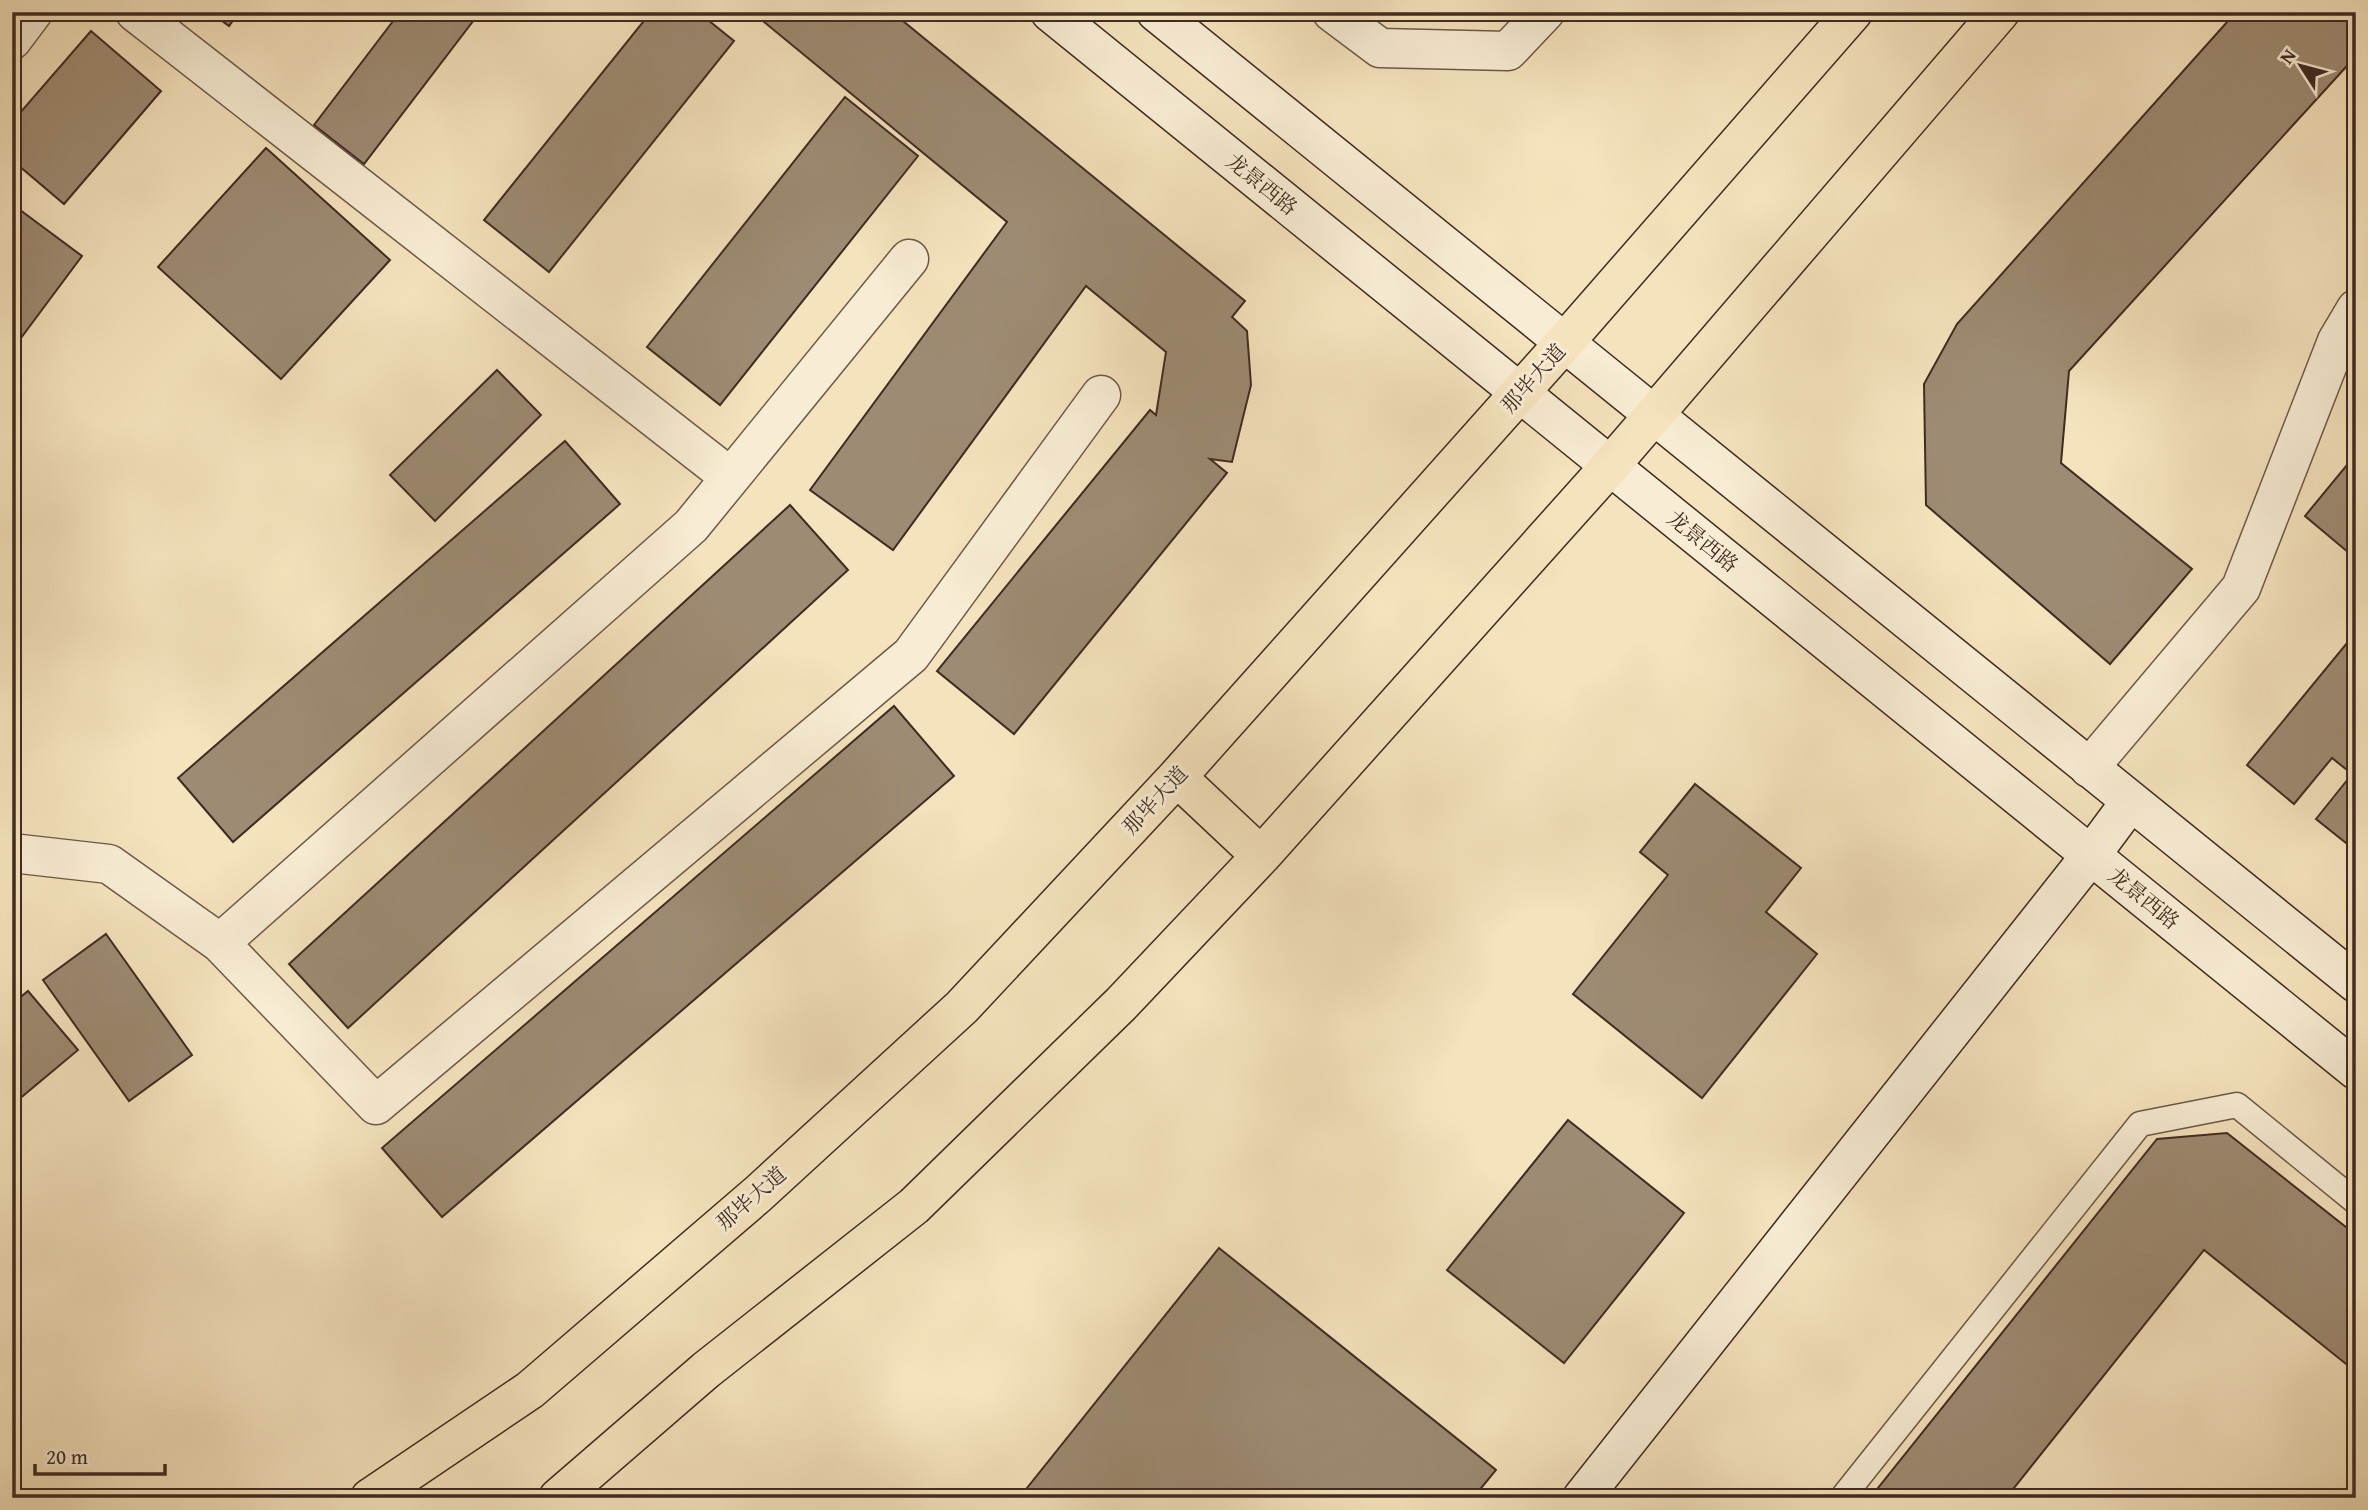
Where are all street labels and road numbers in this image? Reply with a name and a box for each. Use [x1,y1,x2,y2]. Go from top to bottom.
street label: 龙景西路 [1220,146,1304,222]
street label: 那毕大道 [1493,336,1573,420]
street label: 龙景西路 [1661,503,1745,579]
street label: 那毕大道 [1115,759,1195,841]
street label: 龙景西路 [2102,860,2186,936]
street label: 那毕大道 [709,1159,793,1237]

